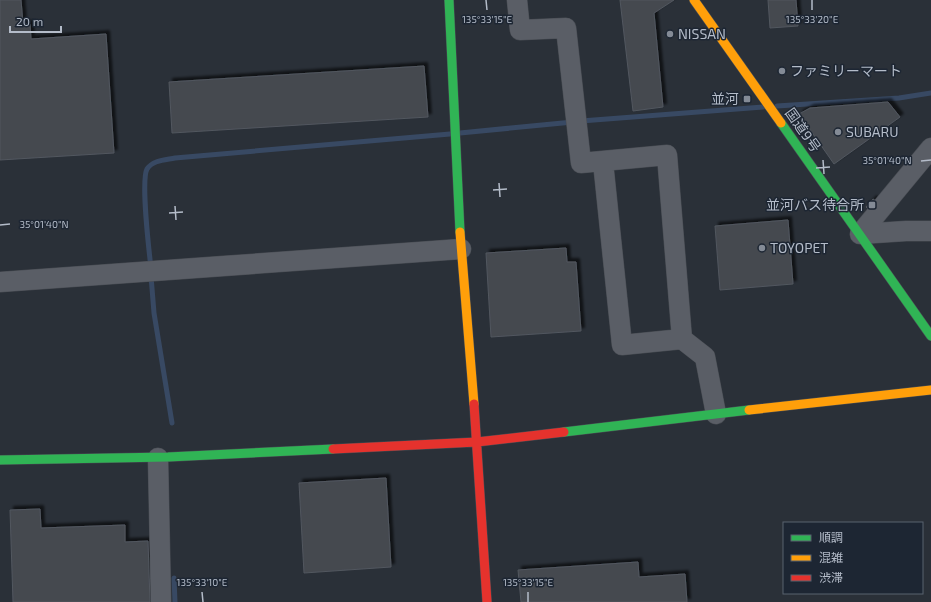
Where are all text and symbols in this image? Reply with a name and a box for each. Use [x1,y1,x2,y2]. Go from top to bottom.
scale bar [10,8,61,34]
text: 135°33'15"E [462,13,513,25]
text: 135°33'20"E [786,13,839,25]
text: 20 m [16,14,43,28]
place label: NISSAN [678,25,726,42]
marker: NISSAN [665,29,675,39]
place label: ファミリーマート [790,62,902,79]
marker: ファミリーマート [777,66,787,76]
place label: 並河 [711,90,739,107]
marker: 並河 [742,94,752,104]
street label: 国道9号 [782,104,825,155]
place label: SUBARU [846,123,899,140]
marker: SUBARU [833,127,843,137]
text: 35°01'40"N [862,154,912,166]
place label: 並河バス待合所 [766,196,864,213]
marker: 並河バス待合所 [867,200,877,210]
text: 35°01'40"N [19,218,69,230]
place label: TOYOPET [770,239,828,256]
marker: TOYOPET [757,243,767,253]
legend [783,522,923,594]
text: 順調 [819,530,843,544]
text: 混雑 [819,550,843,564]
text: 渋滞 [819,570,843,584]
text: 135°33'10"E [177,576,228,588]
text: 135°33'15"E [503,576,554,588]

